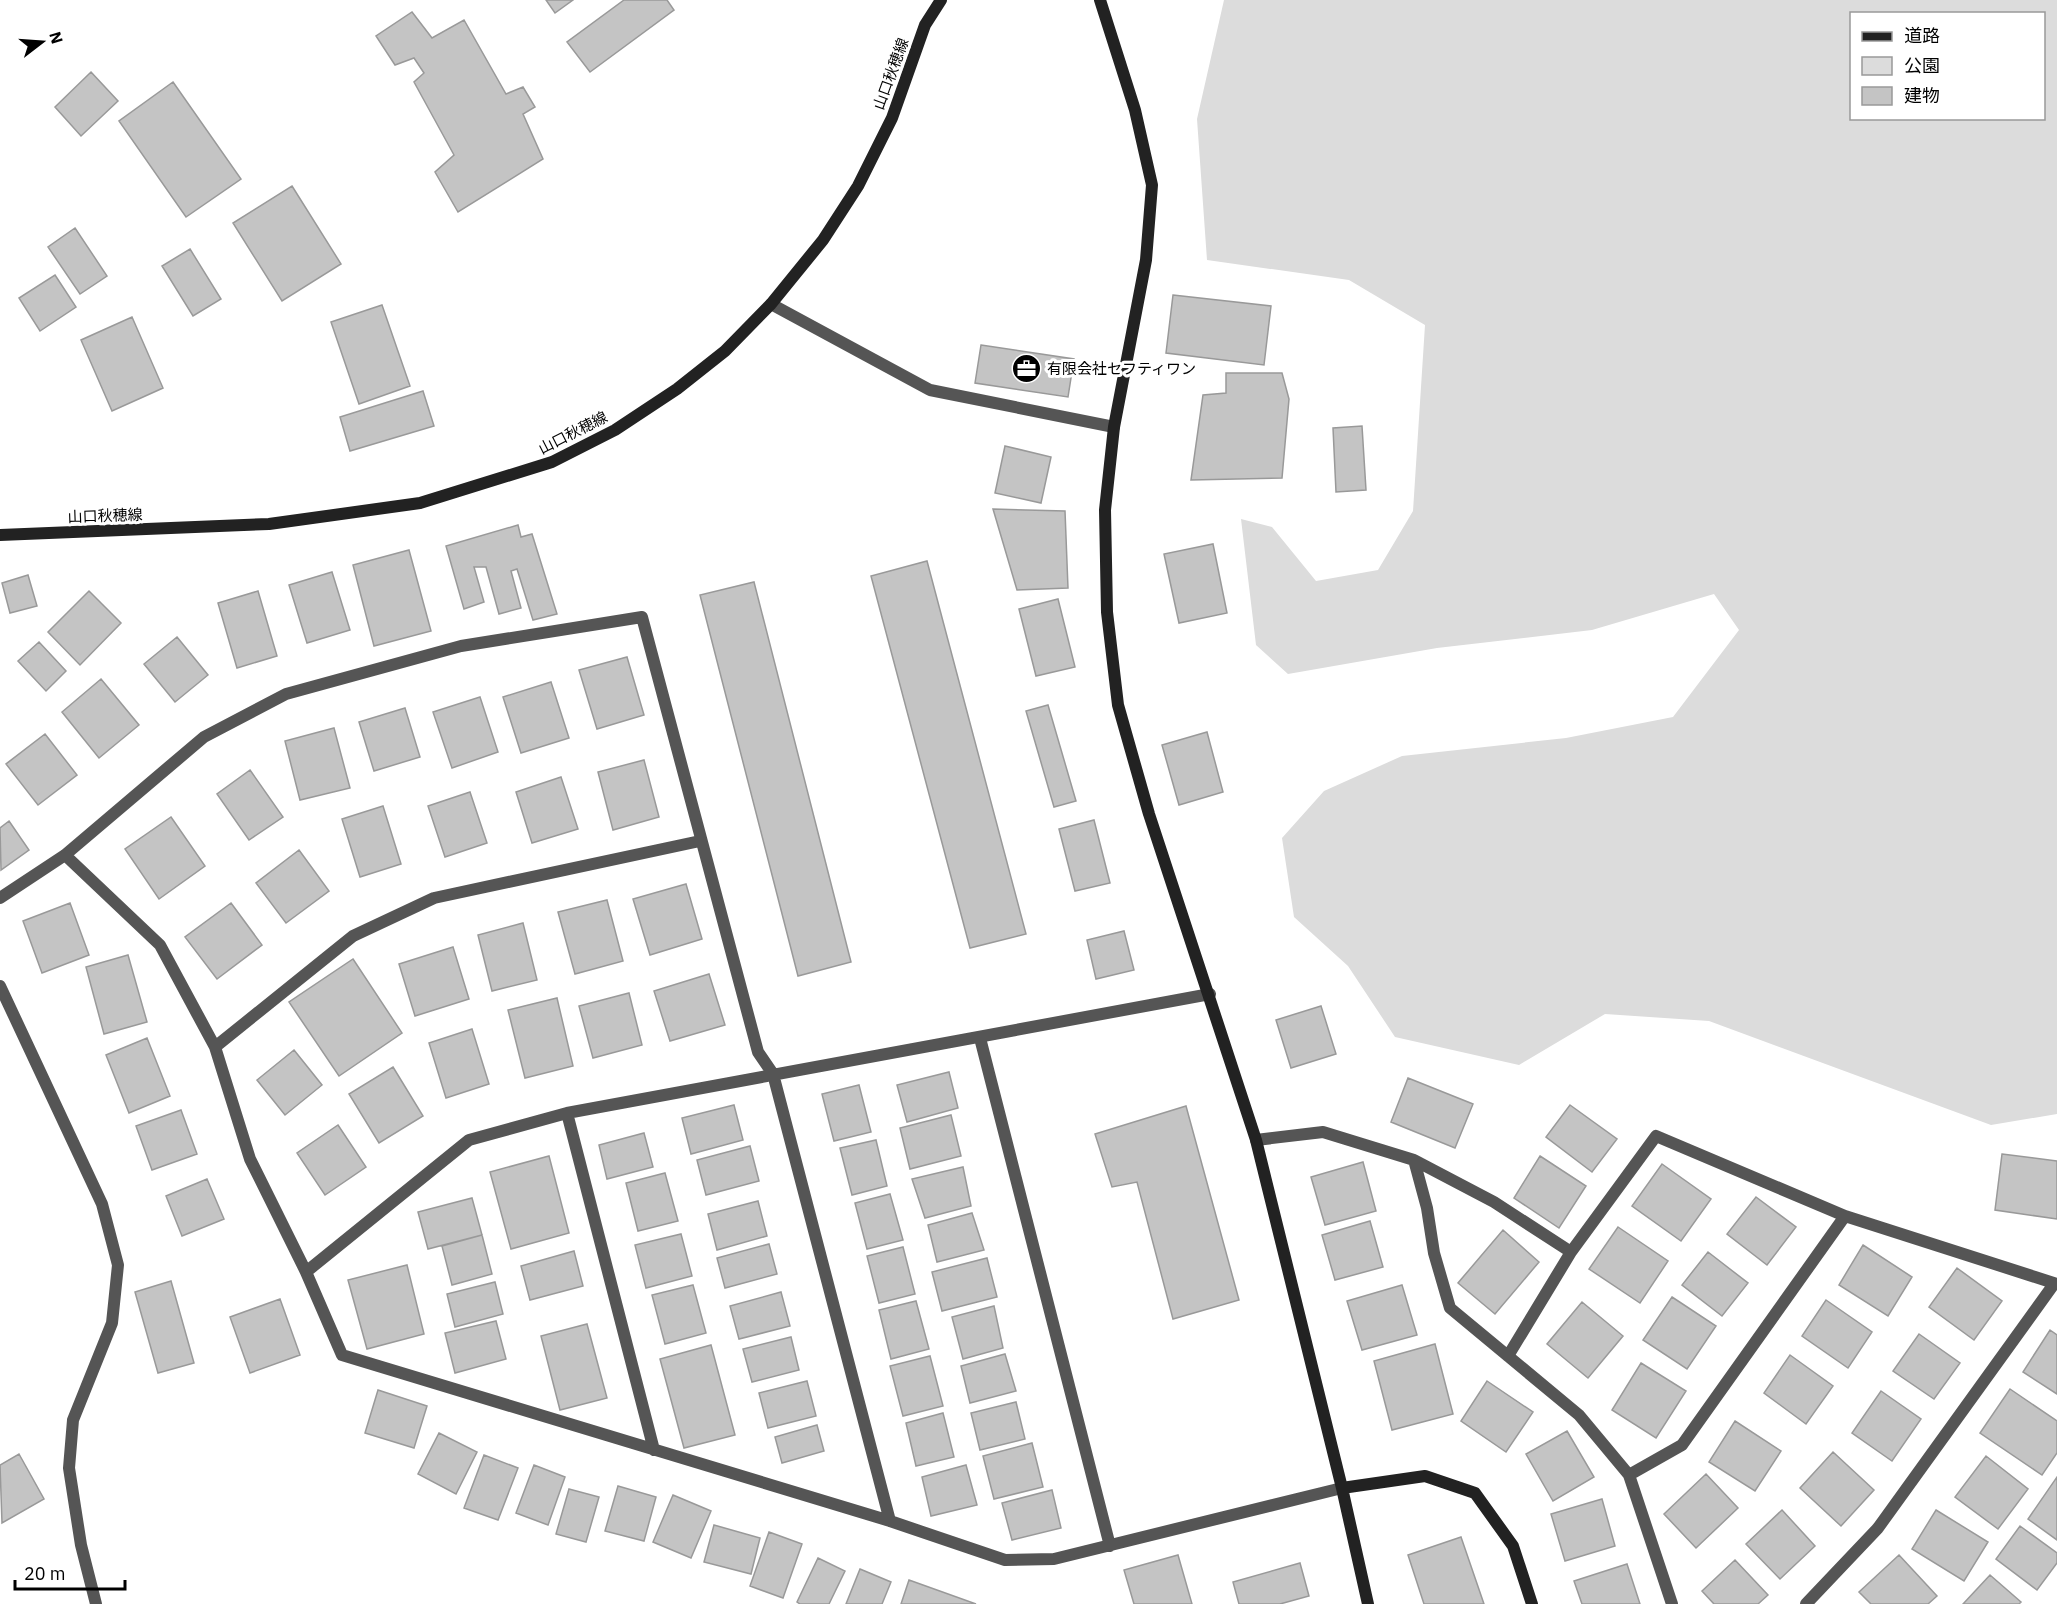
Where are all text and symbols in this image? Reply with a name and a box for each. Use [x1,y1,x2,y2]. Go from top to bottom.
north arrow [12,12,72,72]
legend [1850,12,2045,120]
text: 道路 [1904,24,1940,47]
text: N [45,29,68,46]
street label: 山口秋穂線 [869,35,912,112]
text: 公園 [1904,54,1940,77]
text: 建物 [1904,84,1940,107]
office icon: 有限会社セフティワン [1010,353,1042,385]
place label: 有限会社セフティワン [1047,359,1196,378]
street label: 山口秋穂線 [535,407,611,458]
street label: 山口秋穂線 [67,505,143,526]
scale bar [15,1553,124,1591]
text: 20 m [24,1562,66,1585]

